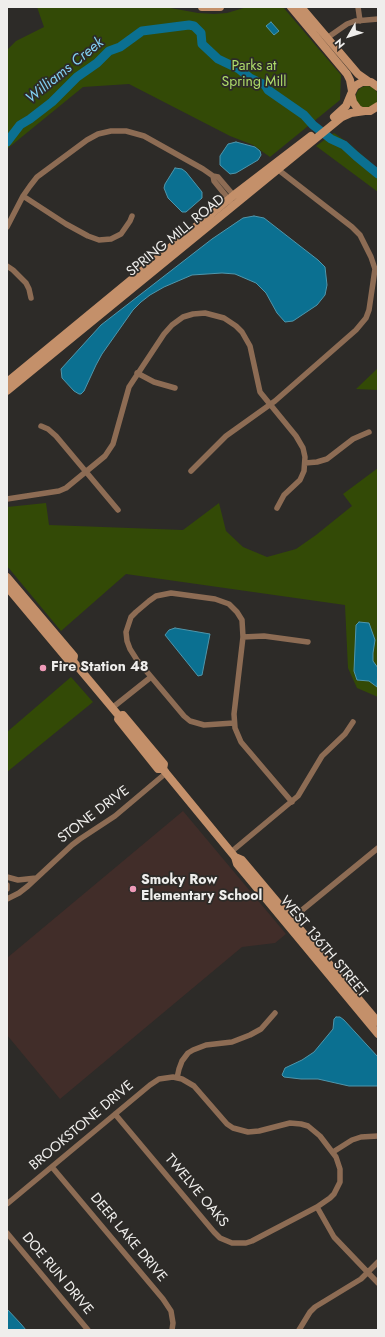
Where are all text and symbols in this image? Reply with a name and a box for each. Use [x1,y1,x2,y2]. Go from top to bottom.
north arrow [329,16,369,56]
water label: Williams Creek [22,34,108,108]
text: N [331,35,349,52]
park label: Parks at Spring Mill [221,59,287,92]
street label: SPRING MILL ROAD [124,191,228,281]
place label: Fire Station 48 [51,660,148,676]
marker: Fire Station 48 [38,663,48,673]
street label: STONE DRIVE [55,783,133,847]
place label: Smoky Row Elementary School [141,873,262,906]
marker: Smoky Row Elementary School [128,884,138,894]
street label: WEST 136TH STREET [276,893,370,1001]
street label: BROOKSTONE DRIVE [27,1078,137,1174]
street label: TWELVE OAKS [161,1151,231,1231]
street label: DEER LAKE DRIVE [86,1190,170,1286]
street label: DOE RUN DRIVE [18,1230,96,1318]

